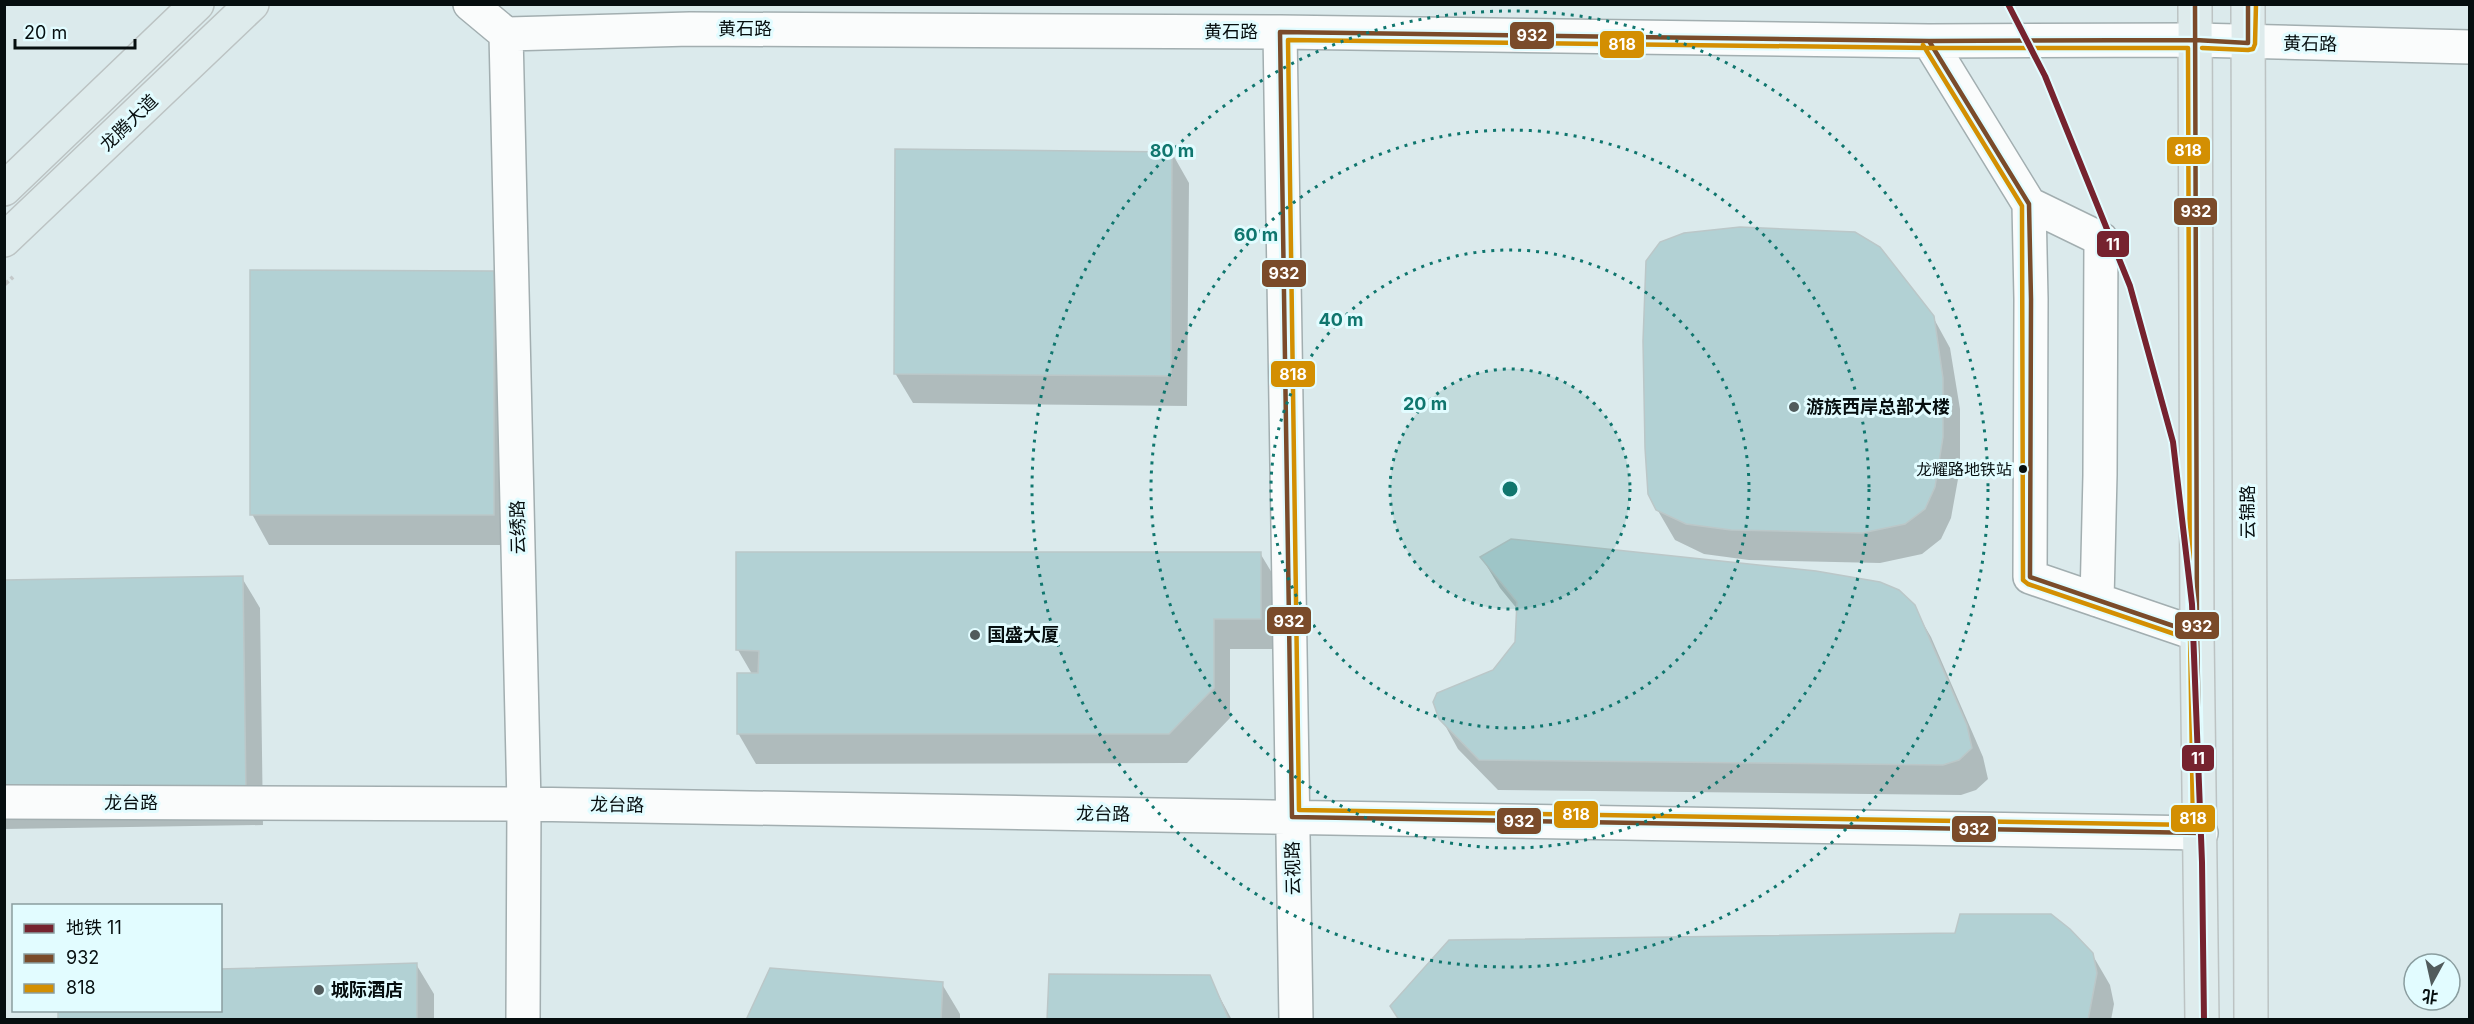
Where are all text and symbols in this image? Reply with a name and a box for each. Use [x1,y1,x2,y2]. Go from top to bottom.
scale bar [15,12,135,50]
street label: 黄石路 [718,18,772,39]
street label: 黄石路 [1204,21,1258,42]
line badge: 932 [1509,21,1555,50]
text: 20 m [24,22,67,43]
text: 932 [1517,25,1547,45]
line badge: 818 [1599,30,1645,59]
street label: 黄石路 [2283,33,2337,54]
text: 818 [1608,34,1636,54]
street label: 龙腾大道 [95,90,162,155]
line badge: 818 [2166,136,2211,165]
text: 80 m [1150,140,1194,161]
text: 818 [2174,140,2202,160]
line badge: 932 [2173,197,2218,226]
text: 932 [2181,201,2211,221]
text: 60 m [1234,224,1278,245]
line badge: 11 [2096,230,2130,258]
text: 11 [2106,234,2120,254]
line badge: 932 [1261,259,1307,288]
text: 932 [1269,263,1299,283]
text: 40 m [1319,309,1364,330]
line badge: 818 [1270,360,1316,388]
text: 818 [1279,364,1307,384]
text: 20 m [1403,393,1447,414]
place label: 游族西岸总部大楼 [1806,396,1950,417]
marker: 游族西岸总部大楼 [1787,400,1801,414]
place label: 龙耀路地铁站 [1916,459,2012,479]
marker: 龙耀路地铁站 [2017,463,2029,475]
centre of rings [1500,479,1520,499]
street label: 云锦路 [2237,485,2258,539]
street label: 云绣路 [507,500,528,554]
line badge: 932 [1266,606,1312,635]
text: 932 [1274,611,1304,631]
line badge: 932 [2174,611,2220,640]
text: 932 [2182,616,2212,636]
place label: 国盛大厦 [987,624,1059,645]
marker: 国盛大厦 [968,628,982,642]
line badge: 11 [2181,744,2215,772]
text: 11 [2191,748,2205,768]
street label: 龙台路 [104,792,158,813]
street label: 龙台路 [590,794,644,815]
line badge: 818 [1553,800,1599,829]
street label: 龙台路 [1076,803,1130,824]
text: 818 [1562,804,1590,824]
line badge: 818 [2170,804,2216,833]
line badge: 932 [1496,807,1542,835]
text: 818 [2179,808,2207,828]
text: 932 [1504,811,1534,831]
line badge: 932 [1951,815,1997,843]
text: 932 [1959,819,1989,839]
street label: 云视路 [1282,841,1303,895]
legend [12,904,222,1012]
text: 地铁 11 [66,917,122,938]
text: 932 [66,947,99,968]
north arrow [2402,952,2462,1012]
text: 818 [66,977,96,998]
place label: 城际酒店 [331,979,403,1000]
marker: 城际酒店 [312,983,326,997]
text: 北 [2421,986,2439,1008]

